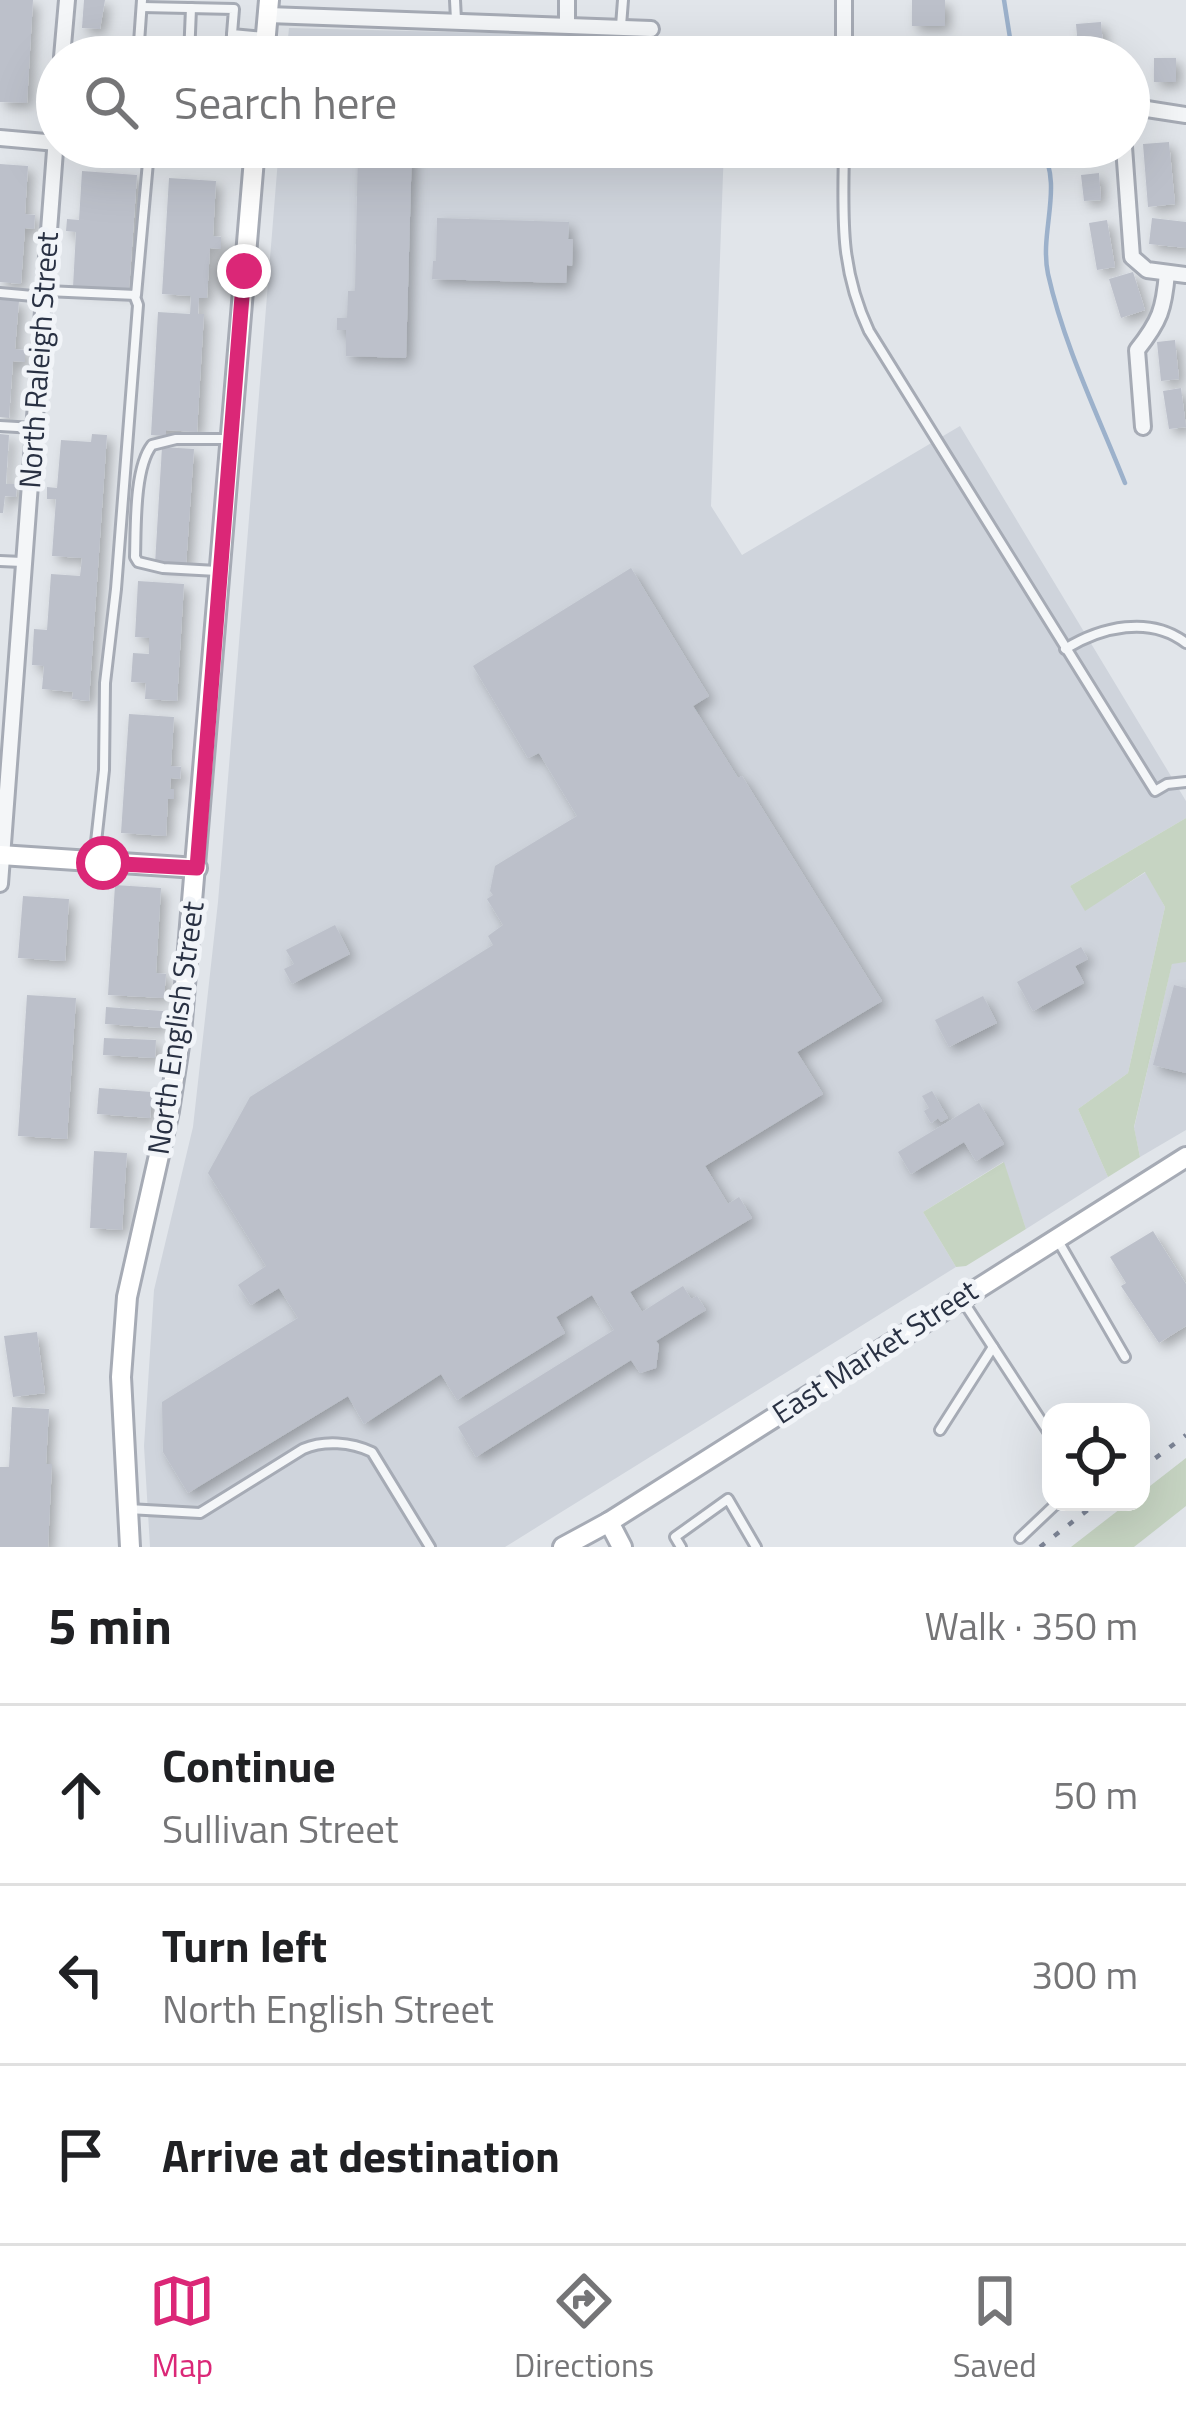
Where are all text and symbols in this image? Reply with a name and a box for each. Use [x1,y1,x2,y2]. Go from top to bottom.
search box [36,36,1150,168]
text: Search here [174,68,397,136]
icon: search [78,69,144,135]
street label: North Raleigh Street [6,230,70,490]
route end [217,244,271,298]
route start [76,836,130,890]
street label: North English Street [134,898,216,1157]
street label: East Market Street [763,1267,987,1435]
map controls [1042,1403,1150,1511]
button: locate [1042,1403,1150,1511]
text: 5 min [48,1586,172,1664]
text: Walk · 350 m [924,1596,1138,1655]
text: Continue [162,1731,336,1799]
icon: ahead [48,1762,114,1828]
text: 50 m [1053,1765,1138,1824]
text: Sullivan Street [162,1799,398,1858]
text: Turn left [162,1911,327,1979]
icon: left [48,1942,114,2008]
text: 300 m [1031,1945,1138,2004]
text: North English Street [162,1979,494,2038]
text: Arrive at destination [162,2121,560,2189]
icon: arrive [48,2122,114,2188]
tab: Map [149,2268,215,2390]
tab: Directions [514,2268,654,2390]
tab: Saved [953,2268,1037,2390]

